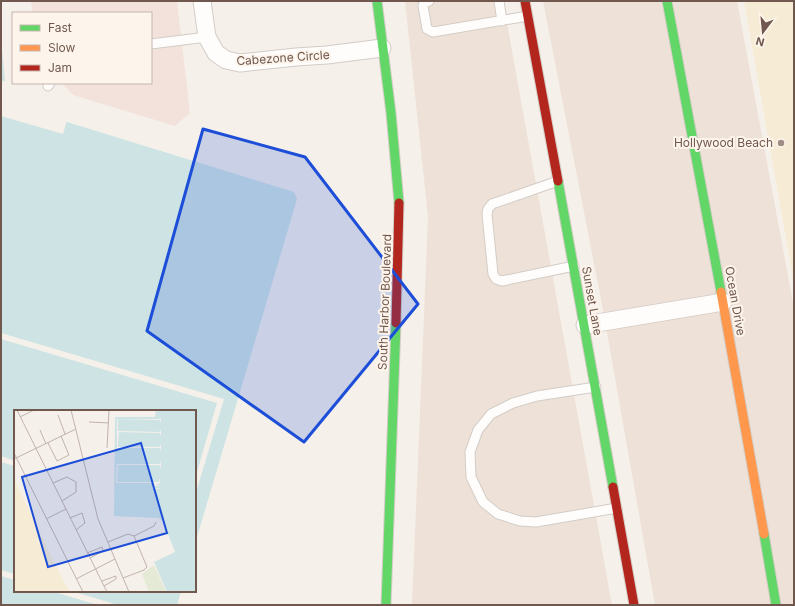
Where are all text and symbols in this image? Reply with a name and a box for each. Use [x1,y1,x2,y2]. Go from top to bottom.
legend [12,12,152,84]
north arrow [743,12,783,52]
text: Fast [48,20,72,35]
text: N [754,34,766,49]
text: Slow [48,40,76,55]
street label: Cabezone Circle [236,47,330,68]
text: Jam [48,60,72,75]
place label: Hollywood Beach [674,135,773,150]
marker: Hollywood Beach [776,138,786,148]
street label: South Harbor Boulevard [375,234,394,370]
street label: Sunset Lane [579,265,606,337]
street label: Ocean Drive [722,265,749,337]
inset map [14,410,196,592]

